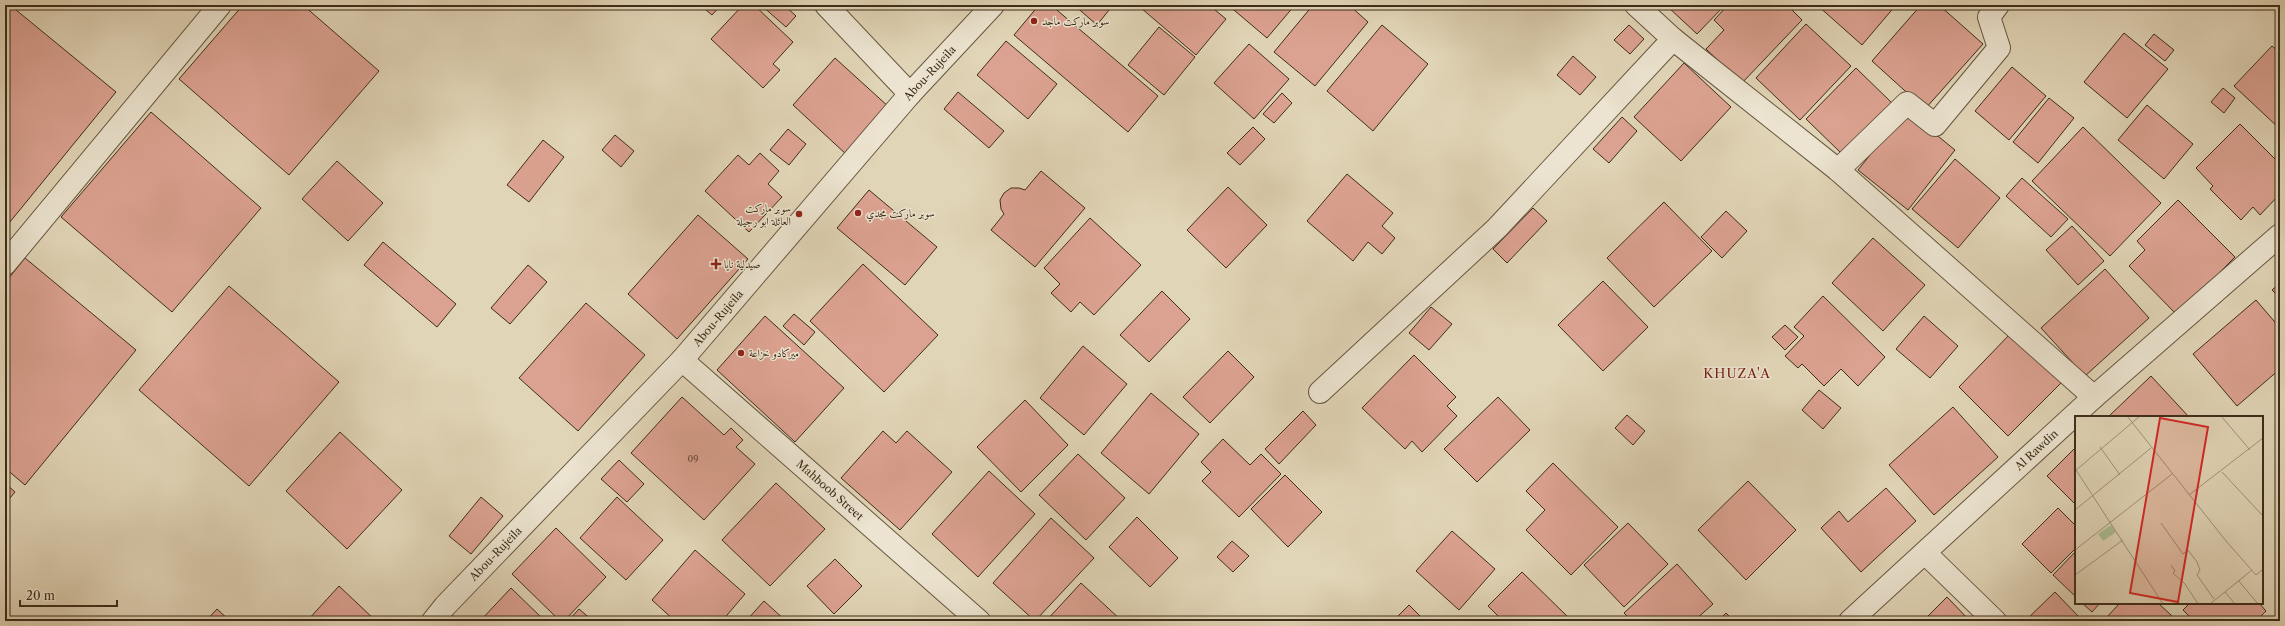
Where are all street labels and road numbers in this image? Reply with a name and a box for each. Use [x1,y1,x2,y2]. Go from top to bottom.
street label: Abou-Rujeila [900,42,959,104]
street label: Abou-Rujeila [689,287,746,350]
street label: Al Rawdin [2011,427,2061,474]
street label: Mahboob Street [794,457,866,523]
street label: Abou-Rujeila [466,523,525,584]

